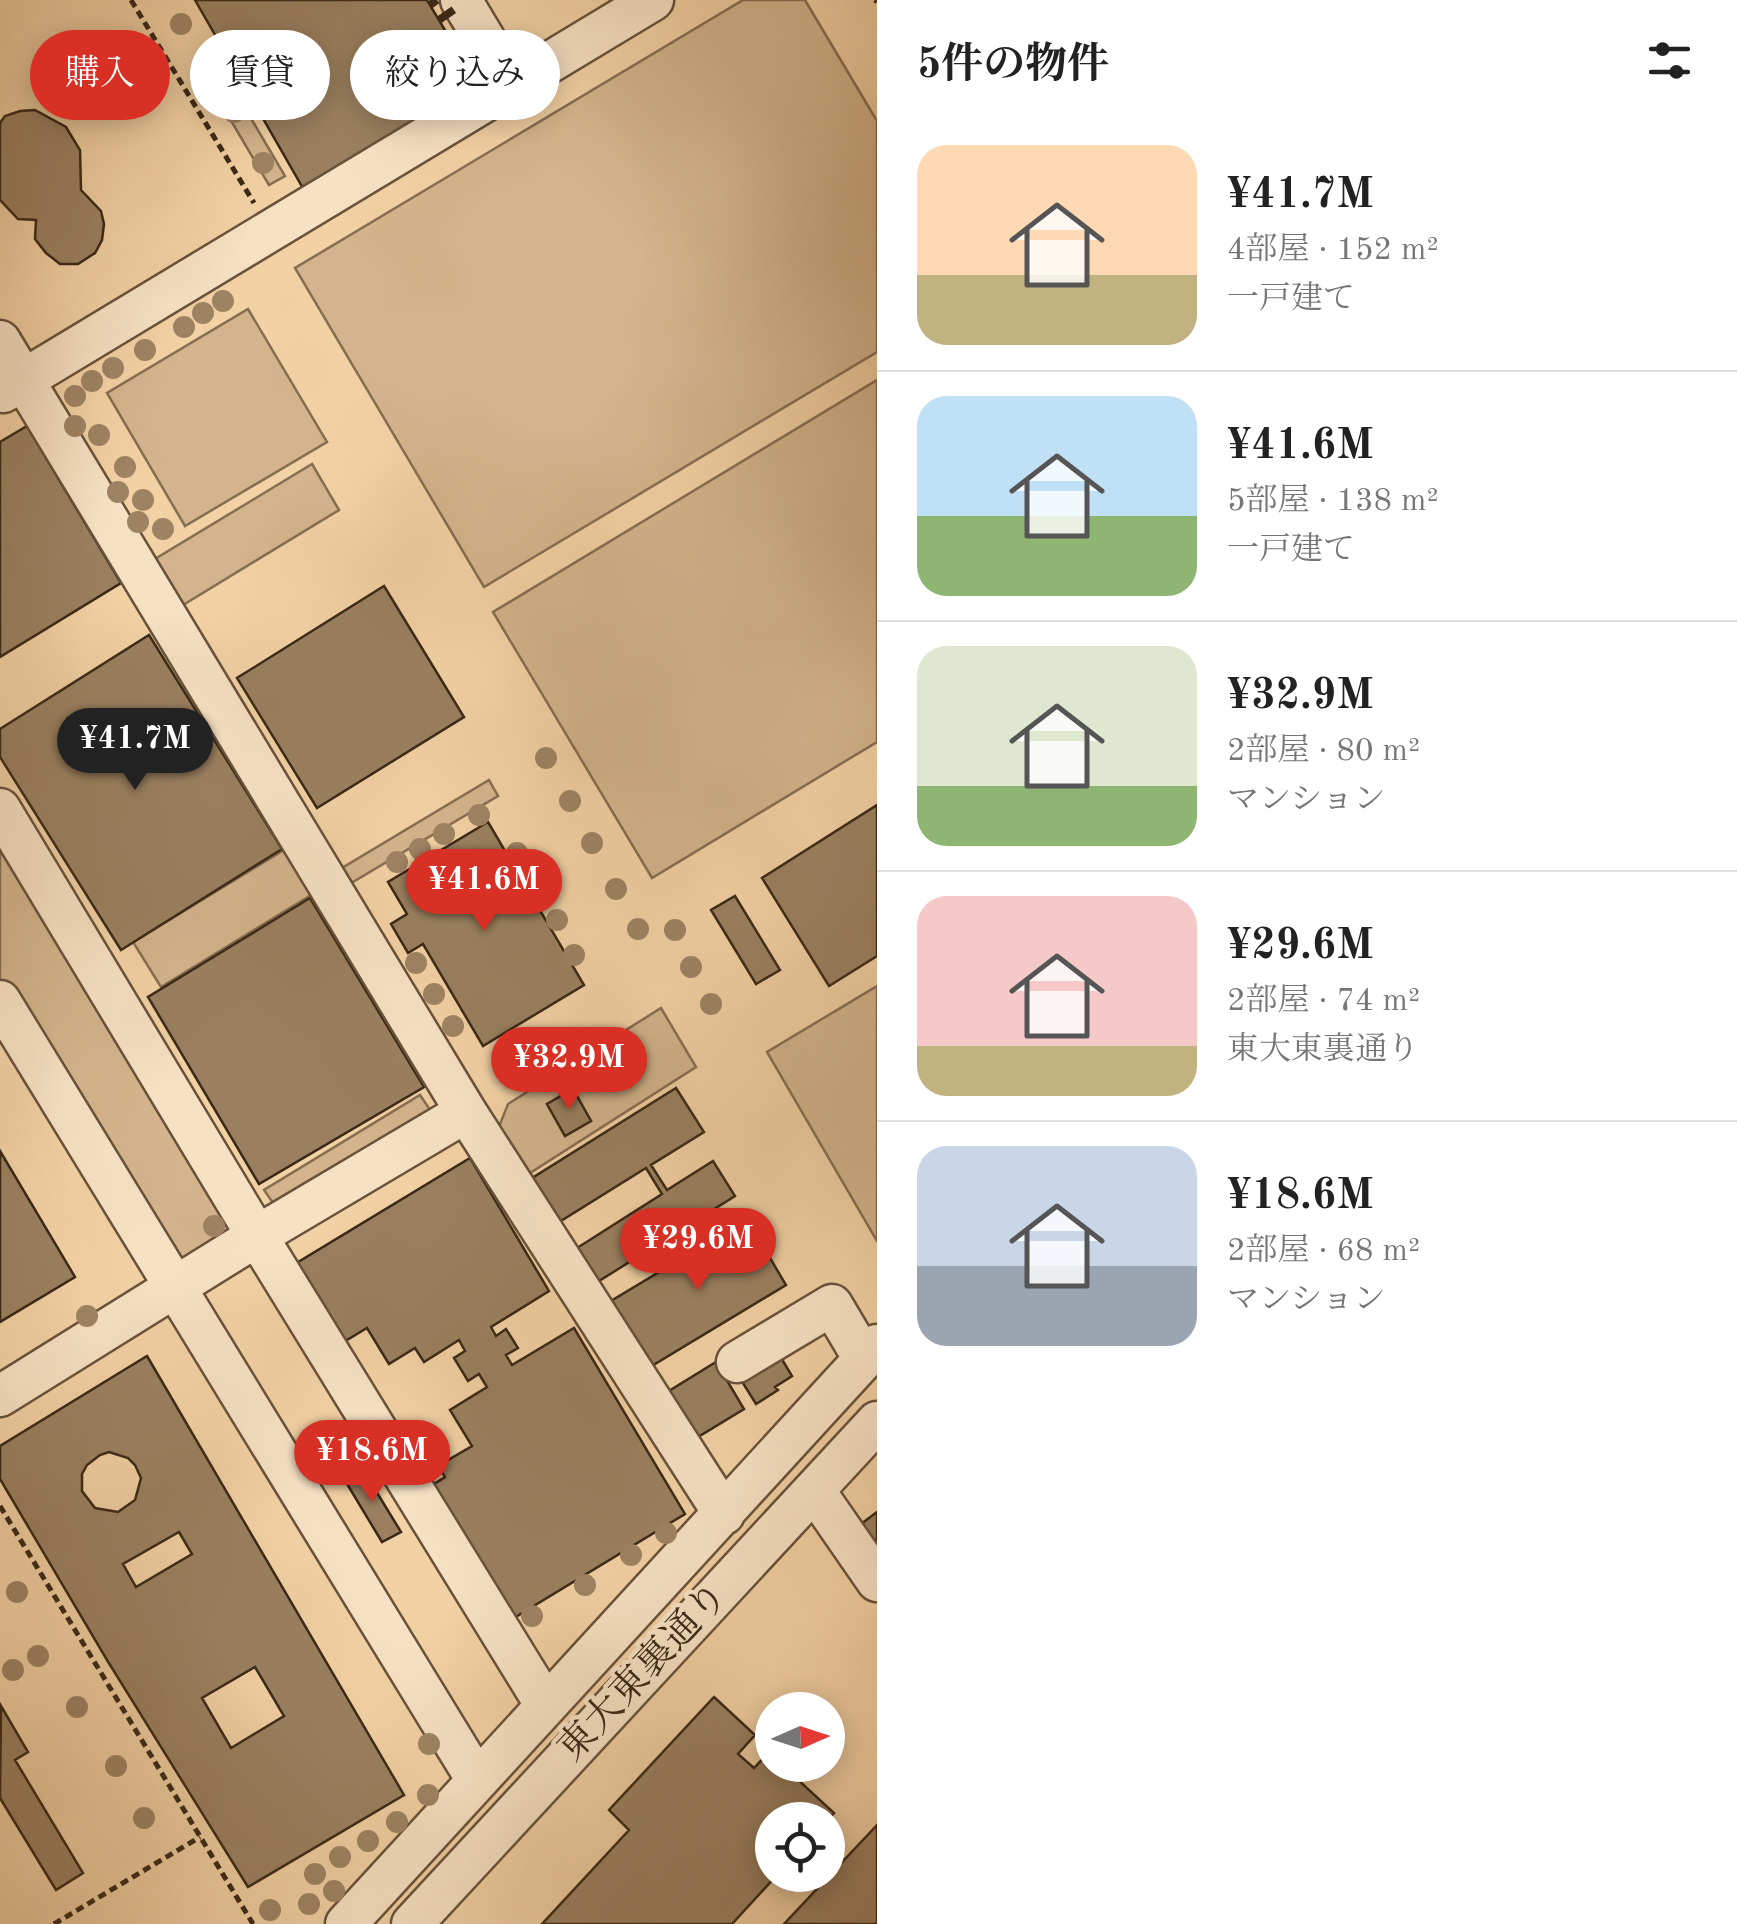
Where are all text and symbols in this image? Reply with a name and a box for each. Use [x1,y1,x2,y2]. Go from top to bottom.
chip: 購入 [30,30,170,120]
chip: 賃貸 [190,30,330,120]
chip: 絞り込み [350,30,560,120]
icon: filters [1642,33,1697,88]
text: 5件の物件 [917,45,1109,87]
text: ¥41.7M [1227,175,1374,217]
icon: home [997,185,1117,305]
text: 4部屋 · 152 m² [1227,235,1439,267]
text: 一戸建て [1227,284,1355,316]
text: ¥41.6M [1227,426,1374,468]
icon: home [997,436,1117,556]
text: 5部屋 · 138 m² [1227,486,1439,518]
text: 一戸建て [1227,535,1355,567]
text: ¥32.9M [1227,676,1374,718]
icon: home [997,686,1117,806]
pin: ¥41.7M [54,708,216,793]
text: ¥41.7M [79,724,191,756]
text: 2部屋 · 80 m² [1227,736,1420,768]
text: マンション [1227,785,1386,817]
pin: ¥41.6M [403,849,565,934]
text: ¥41.6M [428,865,540,897]
text: ¥29.6M [1227,926,1374,968]
icon: home [997,936,1117,1056]
text: 2部屋 · 74 m² [1227,986,1420,1018]
pin: ¥32.9M [488,1027,650,1112]
text: 東大東裏通り [1227,1035,1419,1067]
text: ¥32.9M [513,1043,625,1075]
text: ¥18.6M [1227,1176,1374,1218]
icon: home [997,1186,1117,1306]
pin: ¥29.6M [617,1208,779,1293]
text: ¥29.6M [642,1224,754,1256]
text: 2部屋 · 68 m² [1227,1236,1420,1268]
text: マンション [1227,1285,1386,1317]
pin: ¥18.6M [291,1420,453,1505]
text: ¥18.6M [316,1436,428,1468]
street label: 東大東裏通り [549,1574,736,1769]
north arrow [755,1692,845,1782]
map controls [755,1692,845,1892]
button: locate [755,1802,845,1892]

